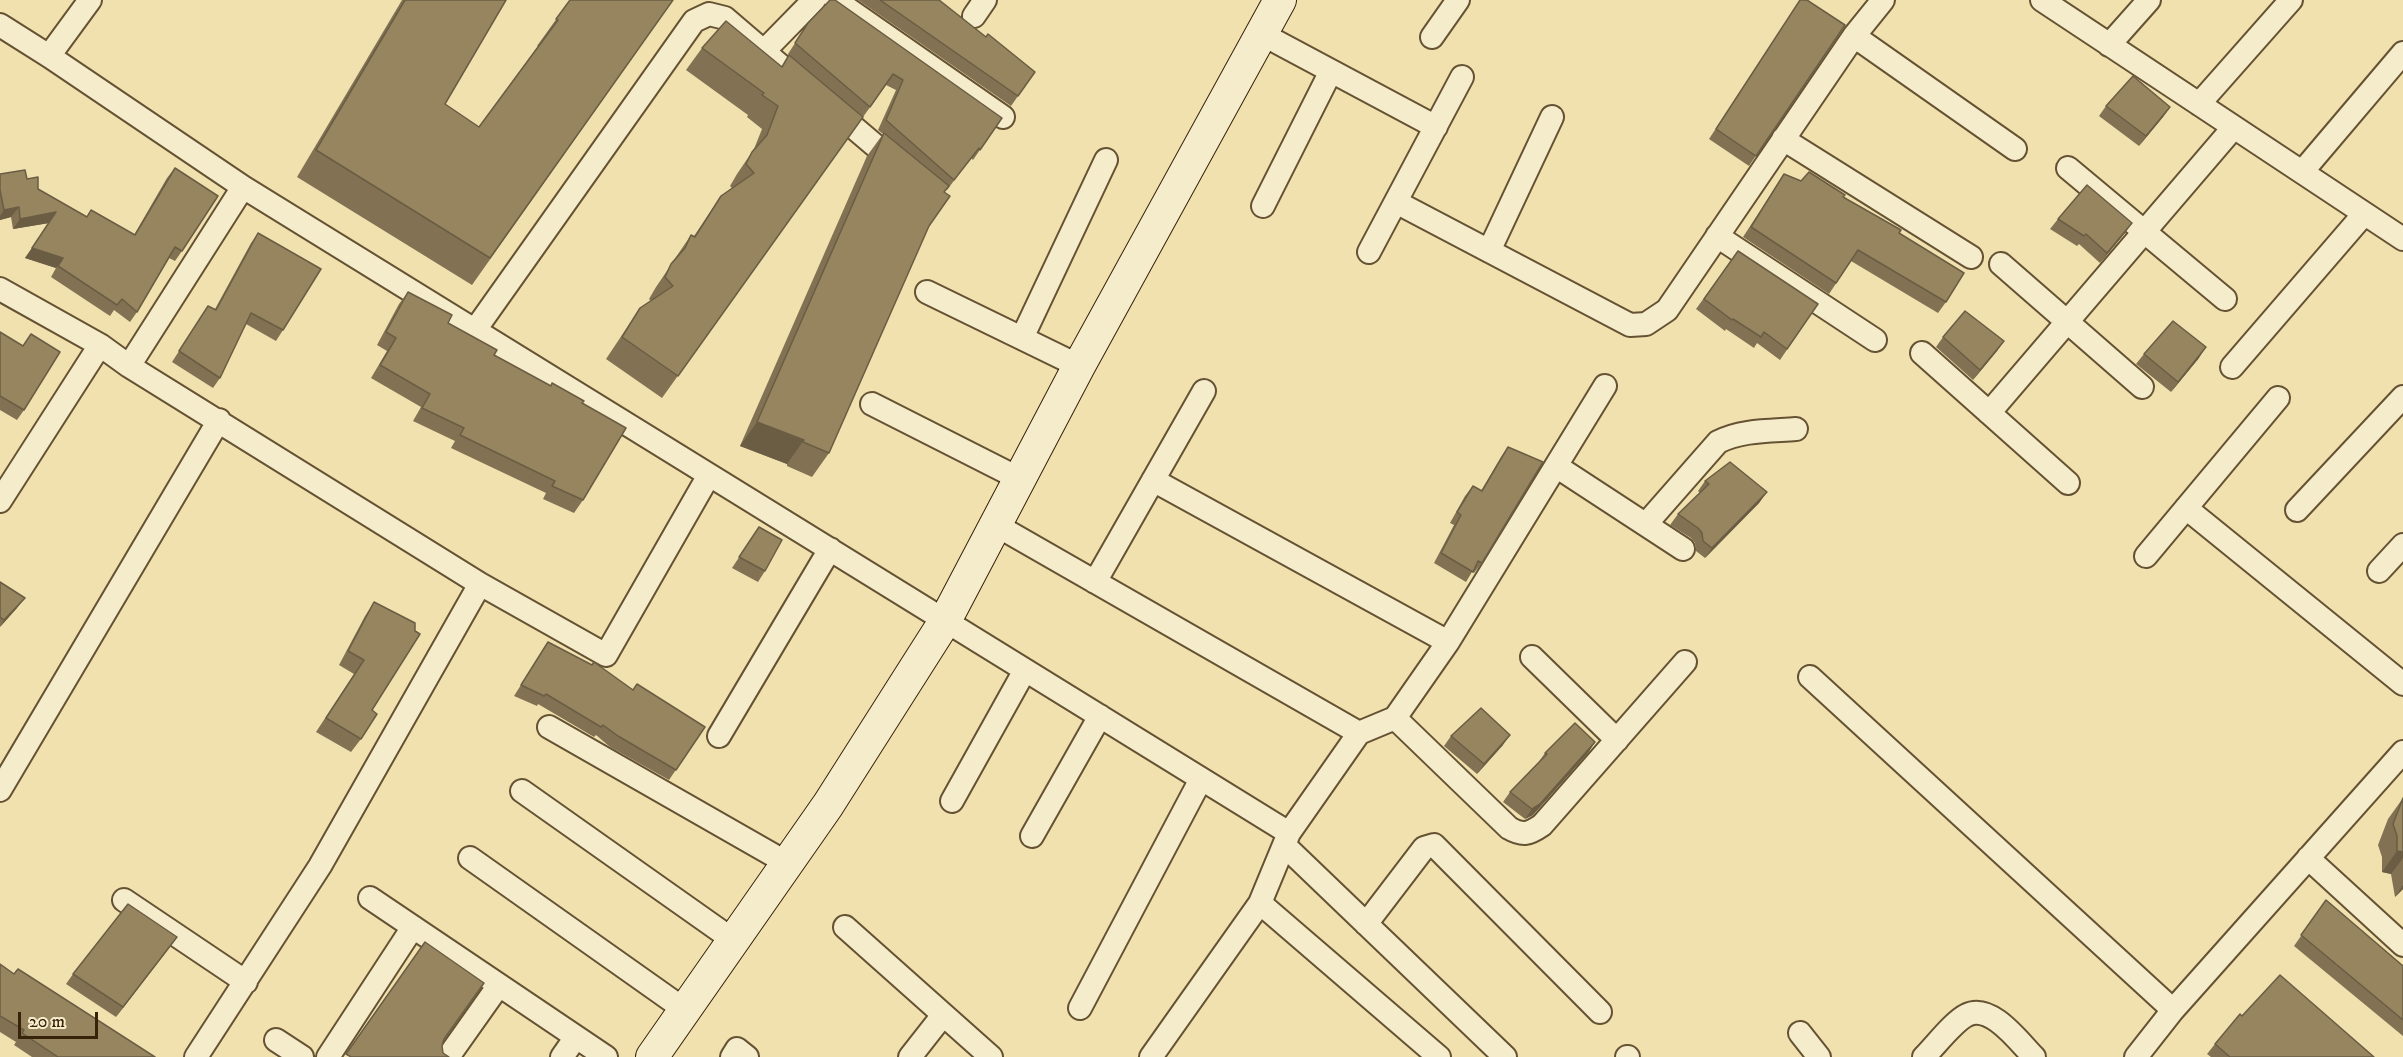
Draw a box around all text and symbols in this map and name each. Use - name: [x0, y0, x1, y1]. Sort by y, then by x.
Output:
- scale bar: [21, 1000, 100, 1038]
- text: 20 m: [29, 1011, 65, 1033]

